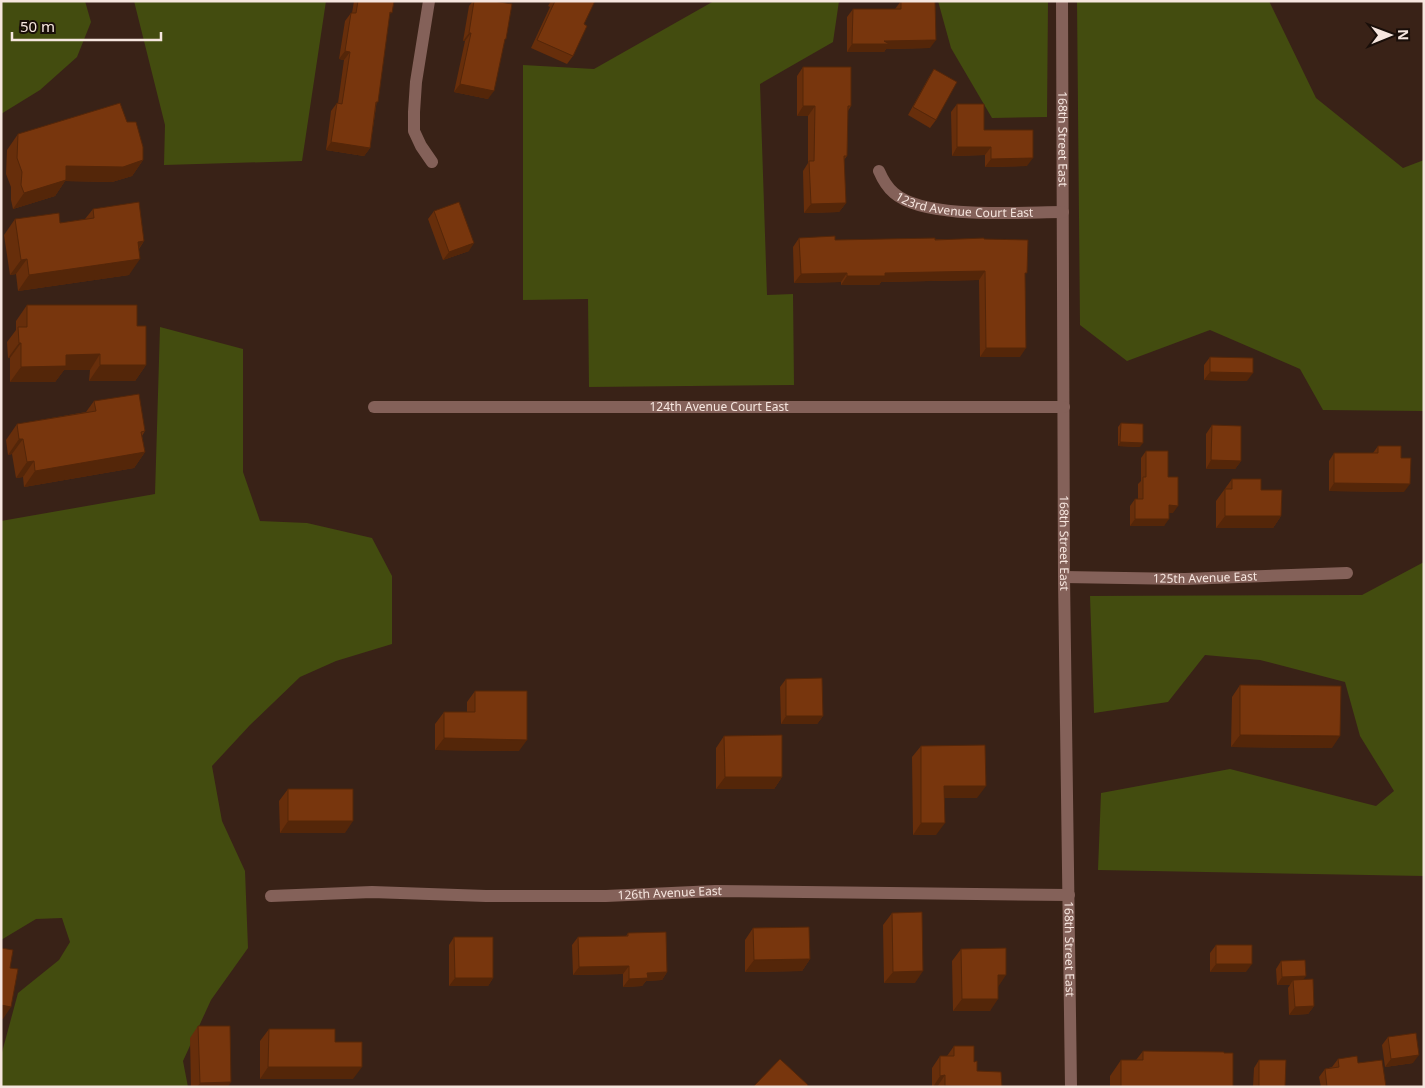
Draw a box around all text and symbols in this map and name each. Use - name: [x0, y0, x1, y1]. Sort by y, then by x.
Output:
- scale bar: [12, 10, 161, 42]
- north arrow: [1365, 10, 1415, 60]
- text: 50 m: [20, 16, 55, 36]
- text: N: [1394, 29, 1413, 41]
- street label: 168th Street East: [1054, 91, 1072, 188]
- street label: 123rd Avenue Court East: [892, 188, 1034, 221]
- street label: 124th Avenue Court East: [649, 398, 789, 415]
- street label: 168th Street East: [1056, 495, 1073, 592]
- street label: 125th Avenue East: [1153, 567, 1258, 587]
- street label: 126th Avenue East: [617, 882, 723, 903]
- street label: 168th Street East: [1060, 901, 1079, 998]

